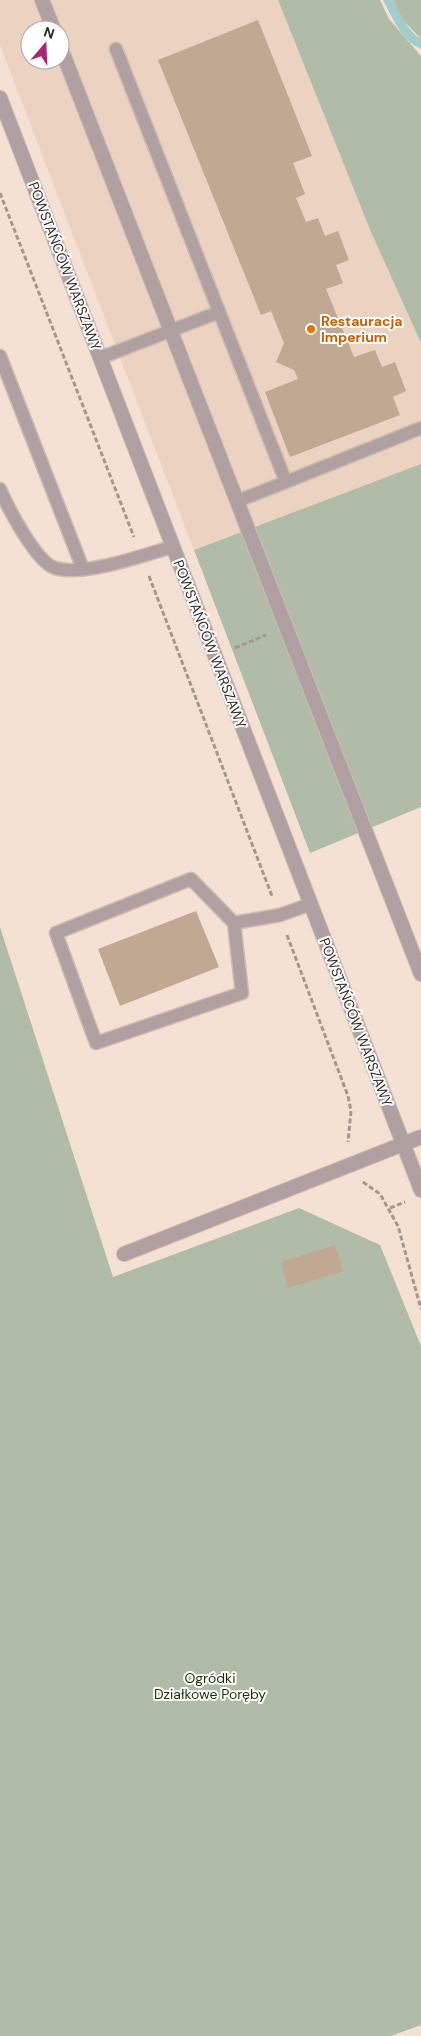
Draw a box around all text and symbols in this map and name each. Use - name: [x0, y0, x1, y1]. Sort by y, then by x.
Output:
- north arrow: [20, 20, 70, 70]
- text: N: [41, 23, 57, 43]
- street label: POWSTAŃCÓW WARSZAWY: [24, 179, 106, 353]
- place label: Restauracja Imperium: [321, 312, 402, 346]
- marker: Restauracja Imperium: [305, 323, 317, 335]
- street label: POWSTAŃCÓW WARSZAWY: [169, 557, 251, 731]
- street label: POWSTAŃCÓW WARSZAWY: [315, 935, 397, 1109]
- park label: Ogródki Działkowe Poręby: [154, 1669, 266, 1703]

